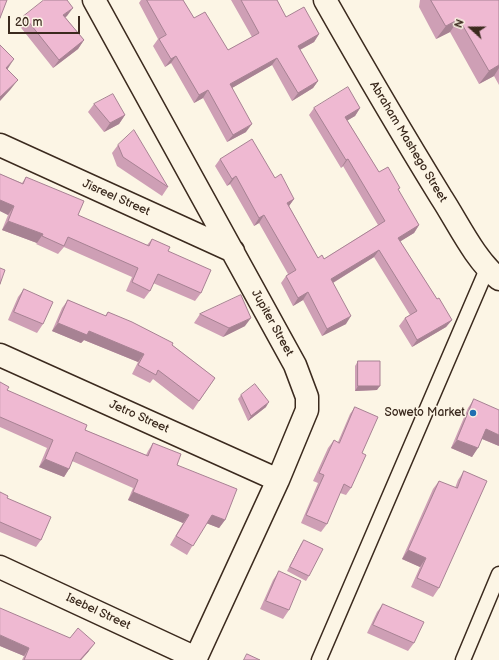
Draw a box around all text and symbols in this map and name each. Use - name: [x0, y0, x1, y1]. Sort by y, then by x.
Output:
- scale bar: [10, 8, 82, 34]
- north arrow: [451, 8, 491, 48]
- text: 20 m: [15, 15, 42, 30]
- text: N: [452, 17, 467, 30]
- street label: Abraham Mashego Street: [366, 79, 450, 205]
- street label: Jisreel Street: [80, 177, 152, 219]
- street label: Jupiter Street: [248, 287, 296, 359]
- street label: Jetro Street: [107, 397, 171, 437]
- place label: Soweto Market: [385, 406, 465, 420]
- marker: Soweto Market: [468, 408, 478, 418]
- street label: Isebel Street: [63, 591, 133, 633]

